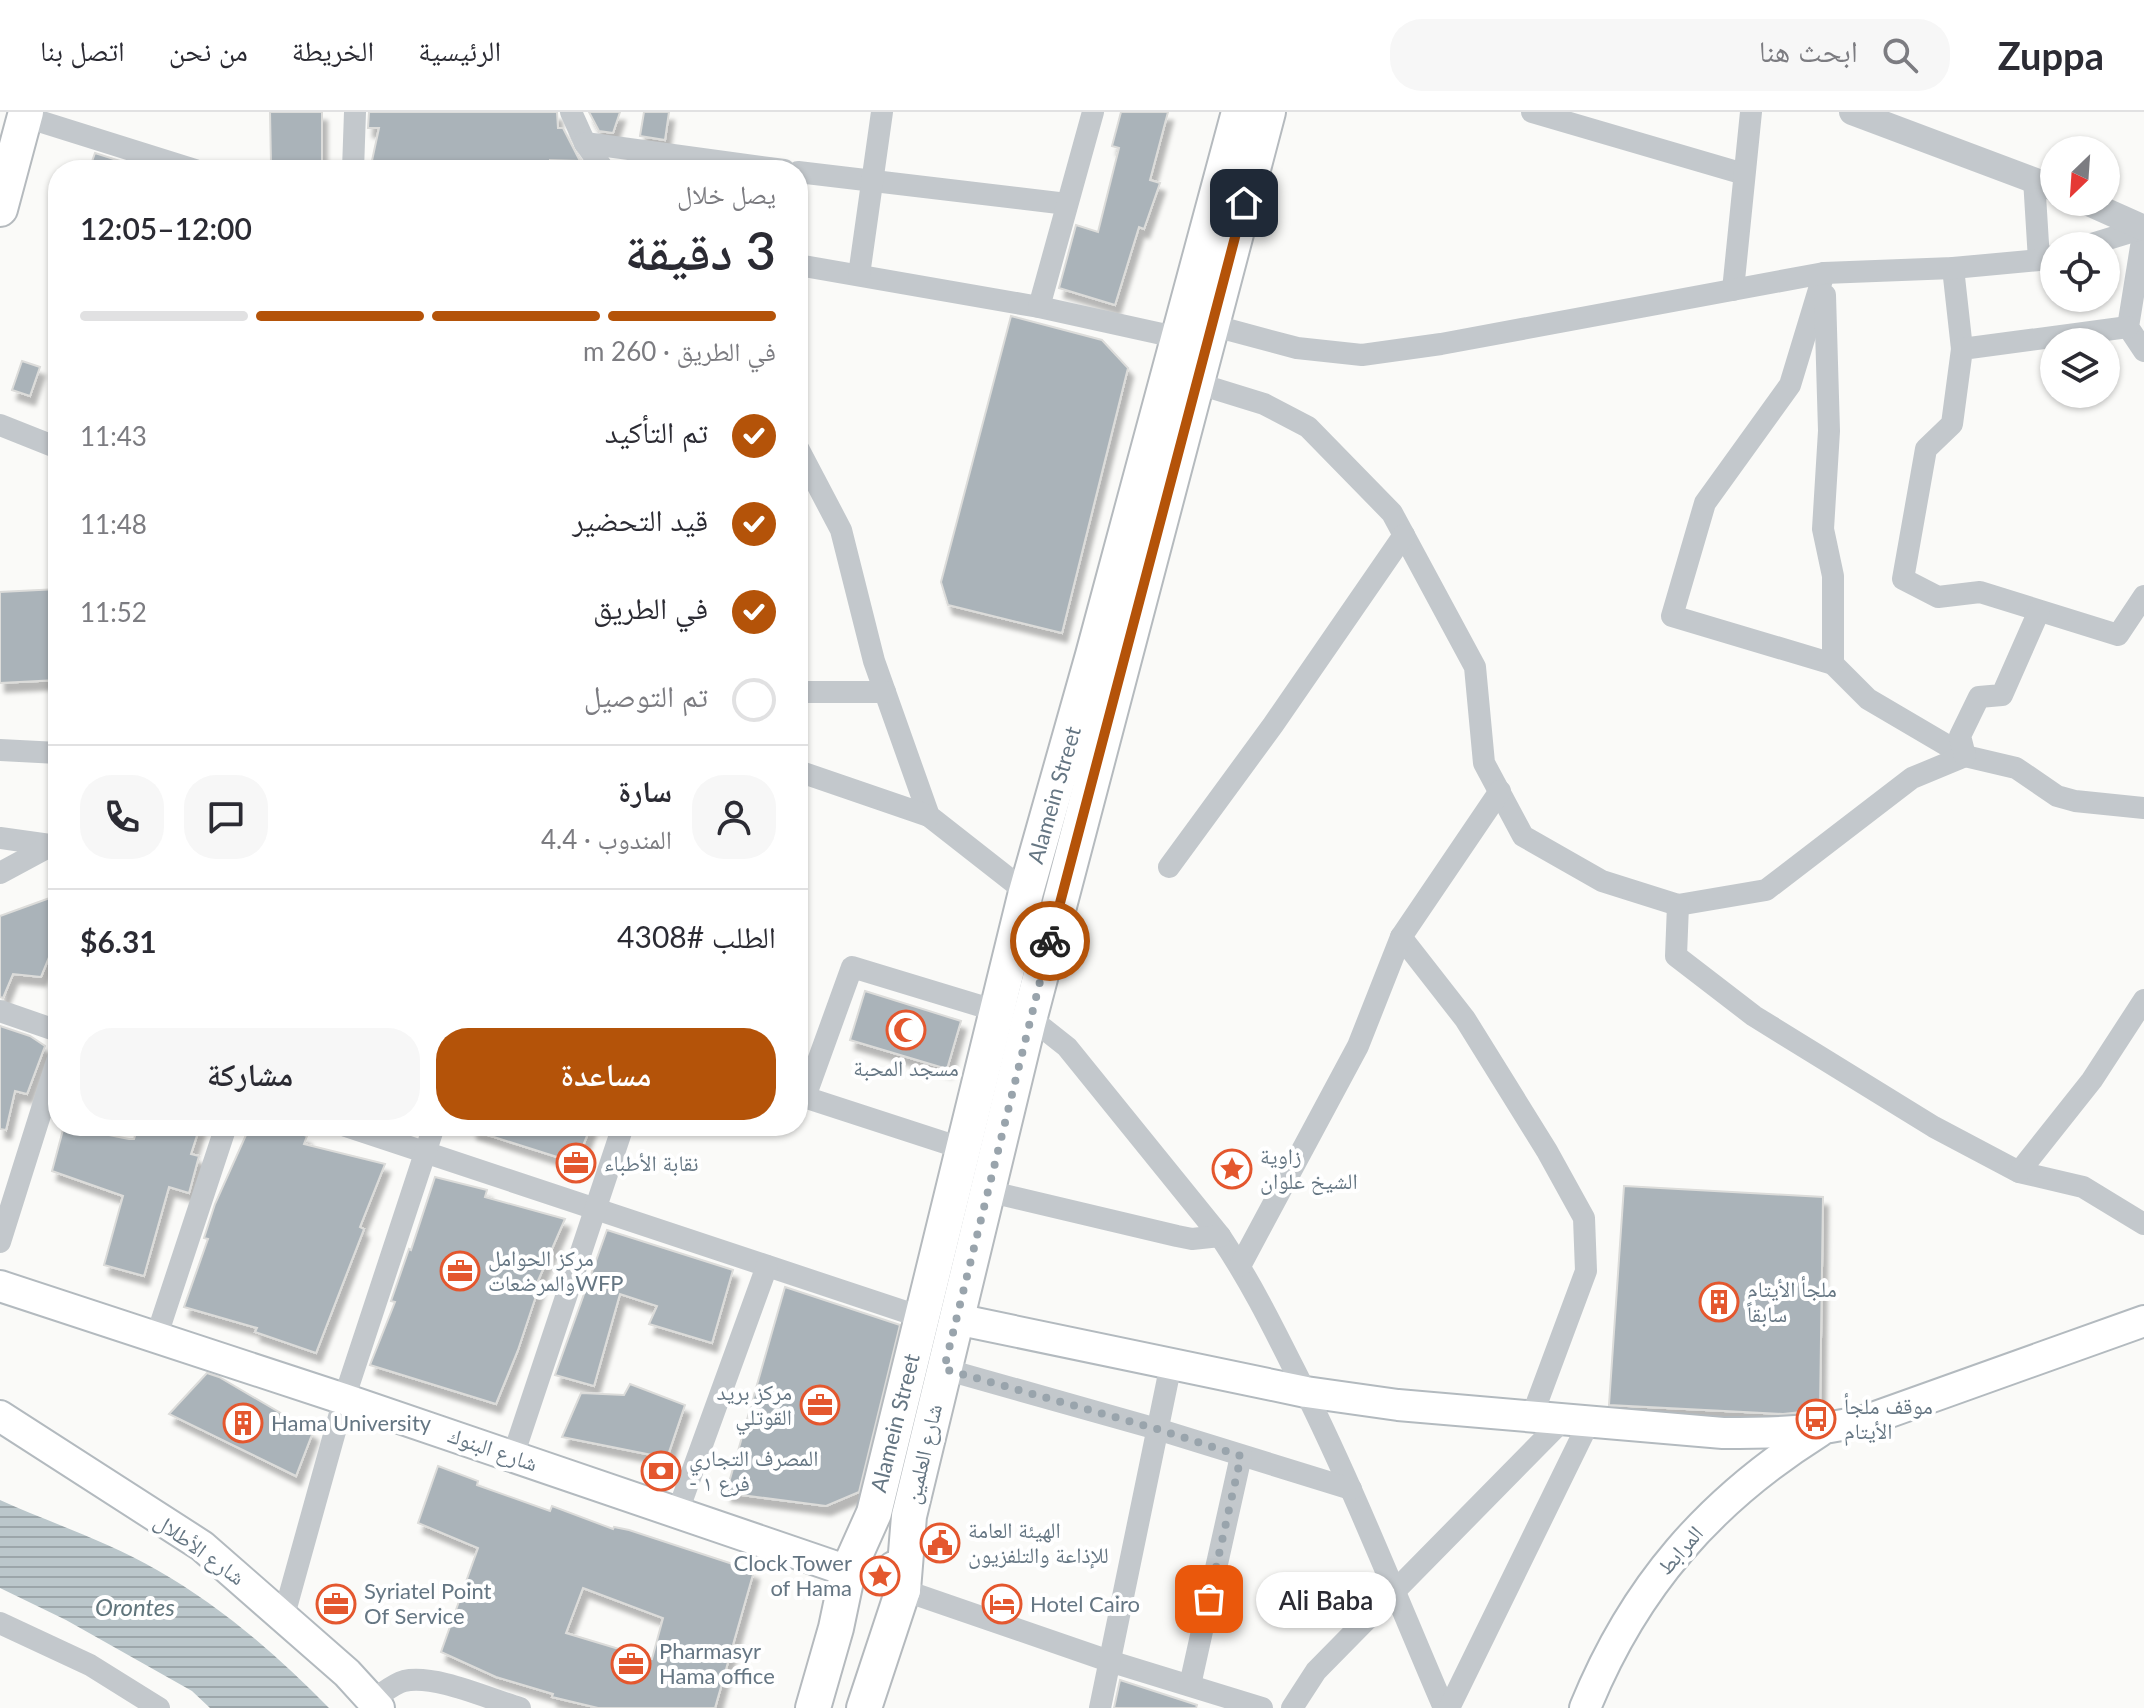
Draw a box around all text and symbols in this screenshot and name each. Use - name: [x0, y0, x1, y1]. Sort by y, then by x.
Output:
- search box: [1390, 19, 1950, 91]
- text: ابحث هنا: [1759, 32, 1858, 68]
- text: Zuppa: [1998, 32, 2104, 78]
- text: اتصل بنا: [40, 33, 125, 67]
- text: من نحن: [169, 33, 248, 67]
- text: الخريطة: [292, 33, 374, 67]
- text: الرئيسية: [418, 33, 501, 67]
- icon: search: [1878, 33, 1922, 77]
- north arrow: [2040, 136, 2120, 216]
- map controls: [2040, 136, 2120, 408]
- pin: [1210, 169, 1278, 237]
- text: يصل خلال: [677, 178, 776, 210]
- icon: home: [1222, 181, 1266, 225]
- text: 12:00–12:05: [80, 210, 252, 246]
- text: 3 دقيقة: [625, 219, 776, 281]
- button: locate: [2040, 232, 2120, 312]
- button: layers: [2040, 328, 2120, 408]
- text: في الطريق · 260 m: [583, 335, 776, 367]
- text: تم التأكيد: [605, 413, 708, 449]
- icon: check: [732, 414, 776, 458]
- text: 11:43: [80, 420, 147, 452]
- text: قيد التحضير: [572, 501, 708, 537]
- icon: check: [732, 502, 776, 546]
- text: 11:48: [80, 508, 147, 540]
- text: في الطريق: [593, 589, 708, 625]
- icon: check: [732, 590, 776, 634]
- text: 11:52: [80, 596, 147, 628]
- text: تم التوصيل: [584, 677, 708, 713]
- street label: Alamein Street: [1021, 723, 1086, 867]
- text: سارة: [618, 772, 672, 808]
- button: phone: [80, 775, 164, 859]
- button: chat: [184, 775, 268, 859]
- button: person: [692, 775, 776, 859]
- text: المندوب · 4.4: [541, 823, 672, 855]
- courier: [1010, 901, 1090, 981]
- text: الطلب #4308: [617, 918, 776, 954]
- icon: bike: [1028, 919, 1072, 963]
- text: $6.31: [80, 923, 157, 959]
- mosque icon: مسجد المحبة: [885, 1009, 927, 1051]
- button: مشاركة: [80, 1028, 420, 1120]
- button: مساعدة: [436, 1028, 776, 1120]
- place label: مسجد المحبة: [853, 1054, 959, 1081]
- office icon: نقابة الأطباء: [555, 1142, 597, 1184]
- place label: زاوية الشيخ علوان: [1260, 1142, 1358, 1195]
- place icon: زاوية الشيخ علوان: [1211, 1148, 1253, 1190]
- place label: نقابة الأطباء: [604, 1149, 699, 1176]
- place label: مركز الحوامل والمرضعاتWFP: [488, 1244, 624, 1296]
- office icon: مركز الحوامل والمرضعاتWFP: [439, 1250, 481, 1292]
- place label: ملجأ الأيتام سابقاً: [1747, 1275, 1837, 1327]
- building icon: ملجأ الأيتام سابقاً: [1698, 1281, 1740, 1323]
- street label: Alamein Street: [864, 1351, 925, 1495]
- place label: مركز بريد القوتلي: [717, 1378, 792, 1435]
- office icon: مركز بريد القوتلي: [799, 1384, 841, 1426]
- place label: موقف ملجأ الأيتام: [1844, 1392, 1933, 1446]
- bus stop icon: موقف ملجأ الأيتام: [1795, 1398, 1837, 1440]
- street label: شارع العلمين: [898, 1401, 948, 1507]
- building icon: Hama University: [222, 1402, 264, 1444]
- place label: Hama University: [271, 1409, 432, 1436]
- street label: شارع البنوك: [445, 1421, 541, 1477]
- place label: المصرف التجاري - فرع ١: [689, 1444, 818, 1497]
- bank icon: المصرف التجاري - فرع ١: [640, 1450, 682, 1492]
- street label: شارع الأطلال: [149, 1507, 251, 1591]
- place label: الهيئة العامة للإذاعة والتلفزيون: [968, 1516, 1109, 1569]
- street label: المرابط: [1651, 1520, 1708, 1580]
- public building icon: الهيئة العامة للإذاعة والتلفزيون: [919, 1522, 961, 1564]
- place label: Clock Tower of Hama: [734, 1549, 852, 1601]
- place icon: Clock Tower of Hama: [859, 1555, 901, 1597]
- pin: [1175, 1565, 1243, 1633]
- callout: Ali Baba: [1257, 1571, 1397, 1627]
- place label: Syriatel Point Of Service: [364, 1577, 492, 1629]
- icon: bag: [1187, 1577, 1231, 1621]
- office icon: Syriatel Point Of Service: [315, 1583, 357, 1625]
- hotel icon: Hotel Cairo: [981, 1583, 1023, 1625]
- text: Ali Baba: [1279, 1584, 1373, 1616]
- place label: Hotel Cairo: [1030, 1590, 1140, 1617]
- water label: Orontes: [95, 1592, 175, 1621]
- place label: Pharmasyr Hama office: [659, 1637, 775, 1689]
- office icon: Pharmasyr Hama office: [610, 1643, 652, 1685]

